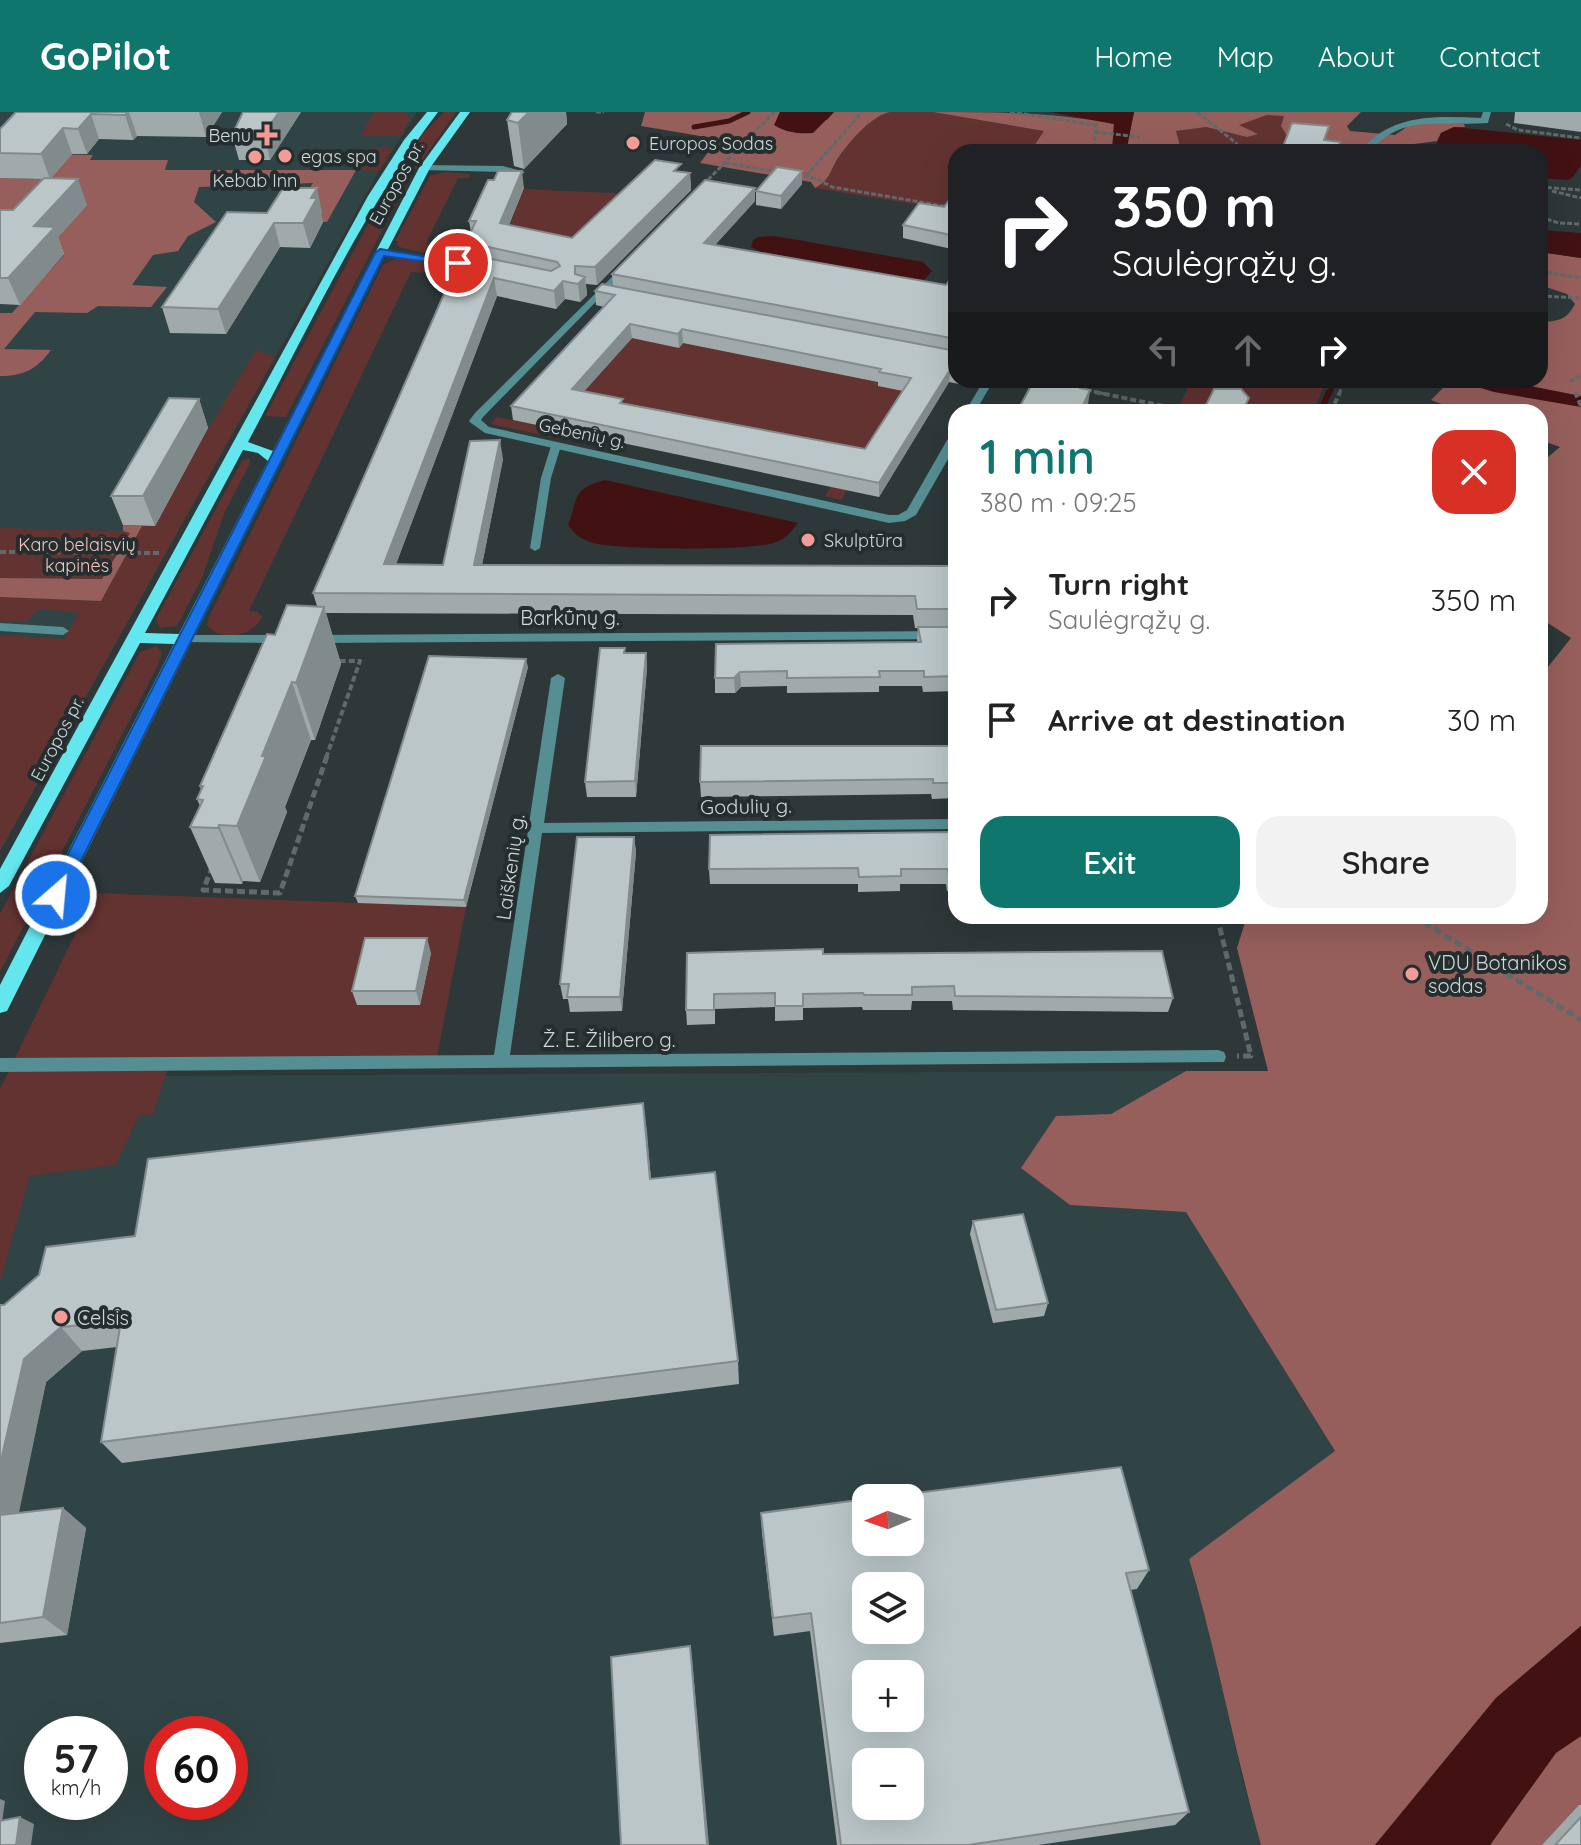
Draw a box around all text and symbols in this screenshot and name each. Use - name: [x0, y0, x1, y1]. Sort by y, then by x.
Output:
- text: GoPilot: [40, 32, 171, 80]
- text: Home: [1094, 39, 1173, 74]
- text: Map: [1217, 39, 1274, 74]
- text: About: [1318, 39, 1395, 74]
- text: Contact: [1439, 39, 1541, 74]
- place label: Benu: [208, 124, 251, 147]
- marker: Benu: [258, 126, 276, 144]
- place label: Europos Sodas: [649, 132, 773, 155]
- marker: Europos Sodas: [624, 134, 642, 152]
- street label: Europos pr.: [364, 137, 428, 229]
- place label: egas spa: [301, 145, 377, 168]
- marker: egas spa: [276, 147, 294, 165]
- marker: Kebab Inn: [246, 148, 264, 166]
- place label: Kebab Inn: [213, 169, 297, 192]
- text: 350 m: [1112, 171, 1276, 241]
- icon: right: [980, 176, 1084, 280]
- pin: [424, 229, 492, 297]
- text: Saulėgrąžų g.: [1112, 240, 1336, 285]
- icon: arrive: [436, 241, 480, 285]
- icon: left: [1142, 328, 1186, 372]
- icon: ahead: [1226, 328, 1270, 372]
- icon: right: [1310, 328, 1354, 372]
- street label: Gebenių g.: [537, 413, 627, 453]
- text: 1 min: [980, 426, 1095, 486]
- button: close: [1432, 430, 1516, 514]
- text: 380 m · 09:25: [980, 486, 1137, 519]
- place label: Skulptūra: [824, 529, 903, 552]
- marker: Skulptūra: [799, 531, 817, 549]
- park label: Karo belaisvių kapinės: [18, 533, 136, 577]
- text: Turn right: [1048, 565, 1189, 603]
- icon: right: [980, 578, 1024, 622]
- text: 350 m: [1431, 581, 1516, 619]
- text: Saulėgrąžų g.: [1048, 603, 1210, 636]
- street label: Barkūnų g.: [520, 605, 620, 630]
- street label: Europos pr.: [25, 693, 89, 785]
- icon: arrive: [980, 698, 1024, 742]
- text: Arrive at destination: [1048, 701, 1346, 739]
- text: 30 m: [1447, 701, 1516, 739]
- street label: Godulių g.: [700, 793, 792, 819]
- street label: Laiškenių g.: [490, 812, 530, 922]
- button: Exit: [980, 816, 1240, 908]
- button: Share: [1256, 816, 1516, 908]
- position arrow: [14, 853, 98, 937]
- place label: VDU Botanikos sodas: [1428, 950, 1567, 998]
- marker: VDU Botanikos sodas: [1403, 965, 1421, 983]
- street label: Ž. E. Žilibero g.: [543, 1027, 675, 1052]
- place label: Celsis: [77, 1305, 129, 1330]
- marker: Celsis: [52, 1308, 70, 1326]
- north arrow: [852, 1484, 924, 1556]
- map controls: [852, 1484, 924, 1820]
- button: layers: [852, 1572, 924, 1644]
- button: +: [852, 1660, 924, 1732]
- speed limit sign: 60: [144, 1716, 248, 1820]
- text: 57: [54, 1733, 99, 1783]
- button: −: [852, 1748, 924, 1820]
- text: km/h: [51, 1775, 101, 1800]

